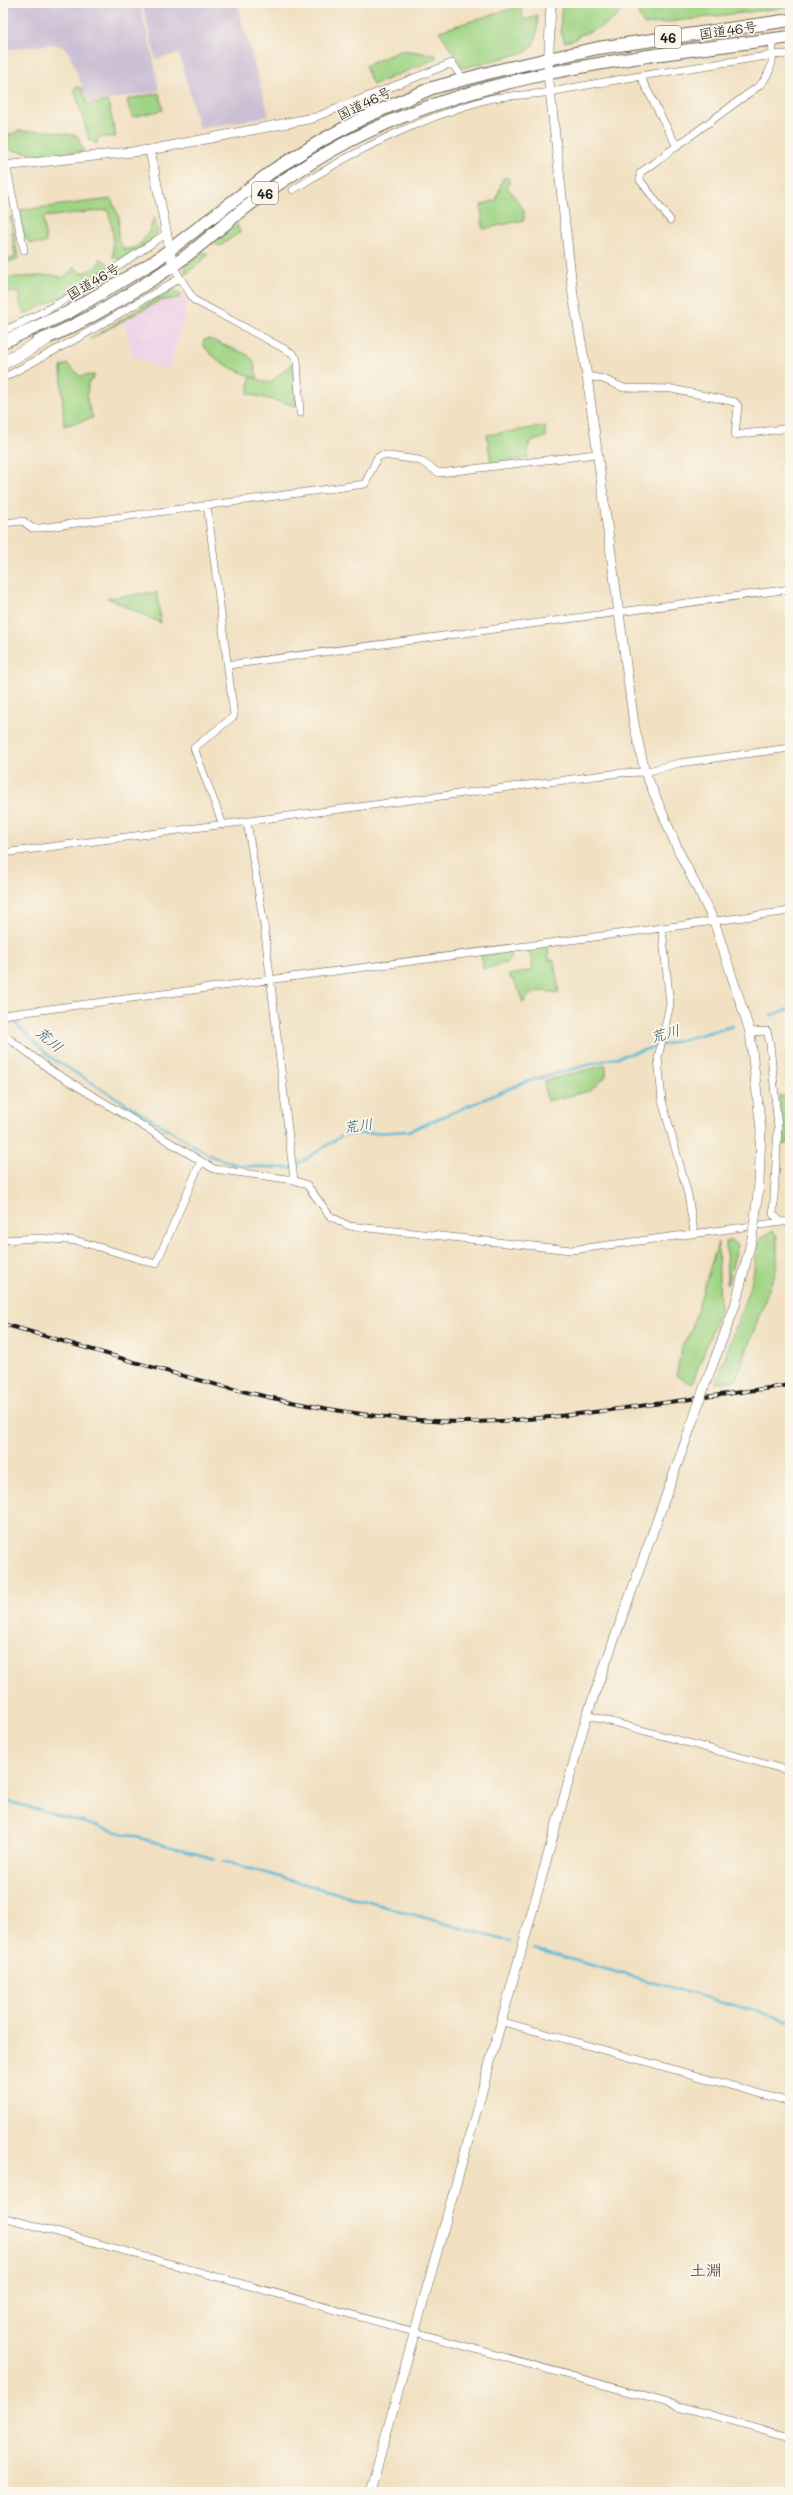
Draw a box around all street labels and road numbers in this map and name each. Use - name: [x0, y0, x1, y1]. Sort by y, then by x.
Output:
- street label: 国道46号: [698, 17, 758, 43]
- road number: 46: [655, 26, 681, 48]
- street label: 国道46号: [333, 82, 395, 124]
- road number: 46: [252, 182, 278, 204]
- street label: 国道46号: [63, 258, 123, 304]

